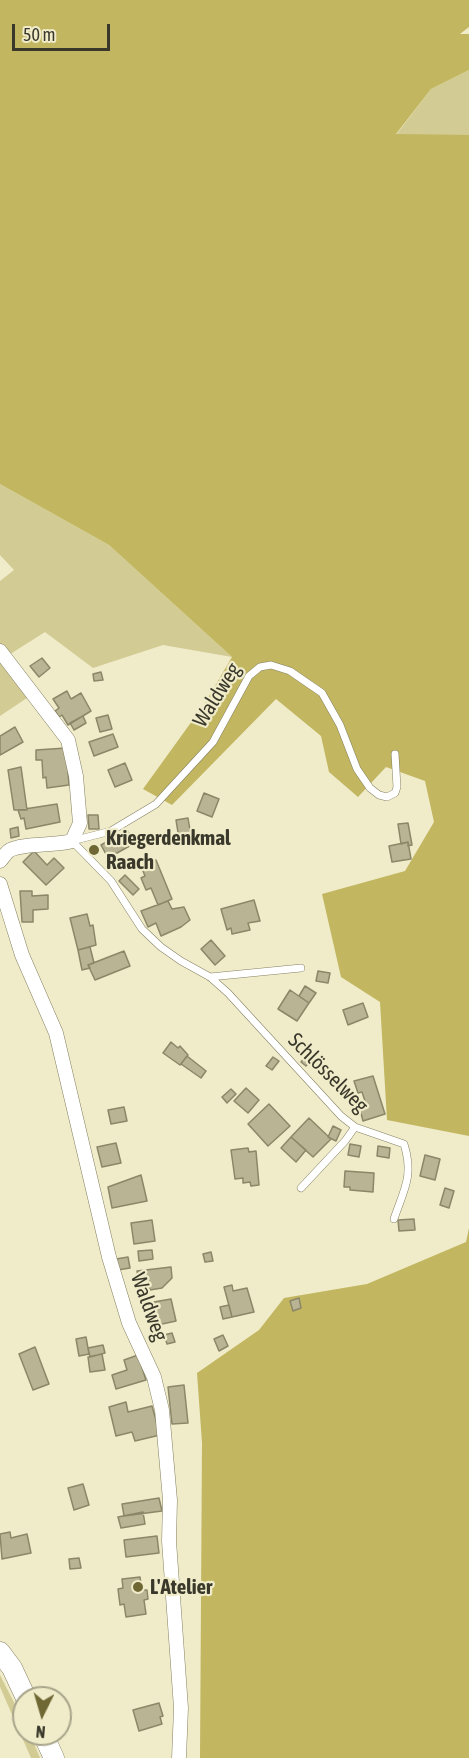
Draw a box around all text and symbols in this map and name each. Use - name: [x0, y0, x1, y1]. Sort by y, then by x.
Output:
- scale bar: [15, 12, 112, 50]
- text: 50 m: [23, 24, 55, 45]
- street label: Waldweg: [188, 658, 246, 732]
- place label: Kriegerdenkmal Raach: [106, 825, 231, 875]
- marker: Kriegerdenkmal Raach: [87, 843, 101, 857]
- street label: Schlösselweg: [283, 1028, 373, 1118]
- street label: Waldweg: [125, 1270, 173, 1344]
- place label: L'Atelier: [150, 1574, 212, 1600]
- marker: L'Atelier: [131, 1580, 145, 1594]
- north arrow: [12, 1686, 72, 1746]
- text: N: [35, 1723, 46, 1741]

